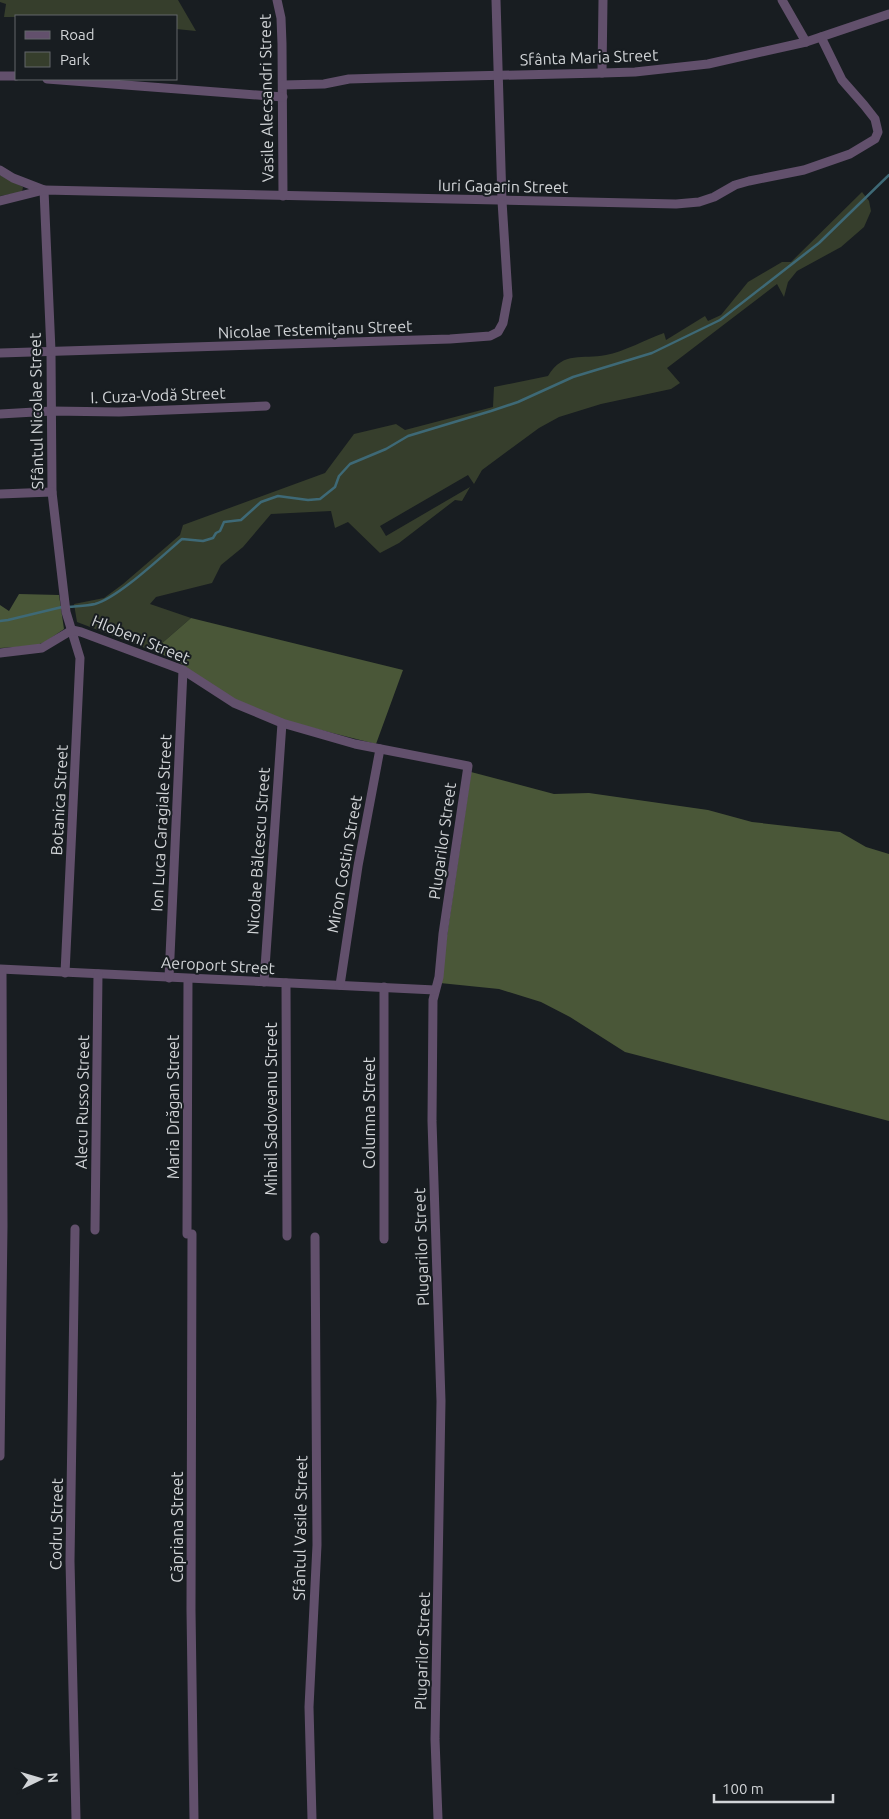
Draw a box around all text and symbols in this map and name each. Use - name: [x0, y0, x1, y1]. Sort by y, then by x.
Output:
- street label: Vasile Alecsandri Street: [256, 13, 276, 182]
- legend: [15, 15, 178, 80]
- text: Road: [60, 26, 95, 43]
- street label: Sfânta Maria Street: [519, 46, 659, 68]
- text: Park: [60, 51, 90, 68]
- street label: Iuri Gagarin Street: [438, 176, 569, 196]
- street label: Nicolae Testemițanu Street: [217, 317, 413, 341]
- street label: Sfântul Nicolae Street: [26, 332, 46, 490]
- street label: I. Cuza-Vodă Street: [90, 384, 227, 406]
- street label: Hlobeni Street: [89, 611, 193, 667]
- street label: Ion Luca Caragiale Street: [147, 733, 175, 912]
- street label: Botanica Street: [47, 743, 71, 856]
- street label: Nicolae Bălcescu Street: [243, 766, 273, 935]
- street label: Plugarilor Street: [425, 781, 459, 901]
- street label: Miron Costin Street: [323, 793, 365, 934]
- street label: Aeroport Street: [161, 953, 276, 977]
- street label: Mihail Sadoveanu Street: [262, 1021, 280, 1196]
- street label: Alecu Russo Street: [72, 1034, 92, 1169]
- street label: Maria Drăgan Street: [164, 1034, 182, 1179]
- street label: Columna Street: [360, 1056, 378, 1169]
- street label: Plugarilor Street: [410, 1187, 432, 1306]
- street label: Sfântul Vasile Street: [290, 1454, 310, 1601]
- street label: Căpriana Street: [168, 1471, 186, 1583]
- street label: Codru Street: [46, 1477, 66, 1570]
- street label: Plugarilor Street: [411, 1591, 433, 1710]
- north arrow: [15, 1754, 65, 1804]
- text: N: [45, 1772, 61, 1784]
- scale bar: [714, 1772, 833, 1804]
- text: 100 m: [722, 1780, 764, 1797]

